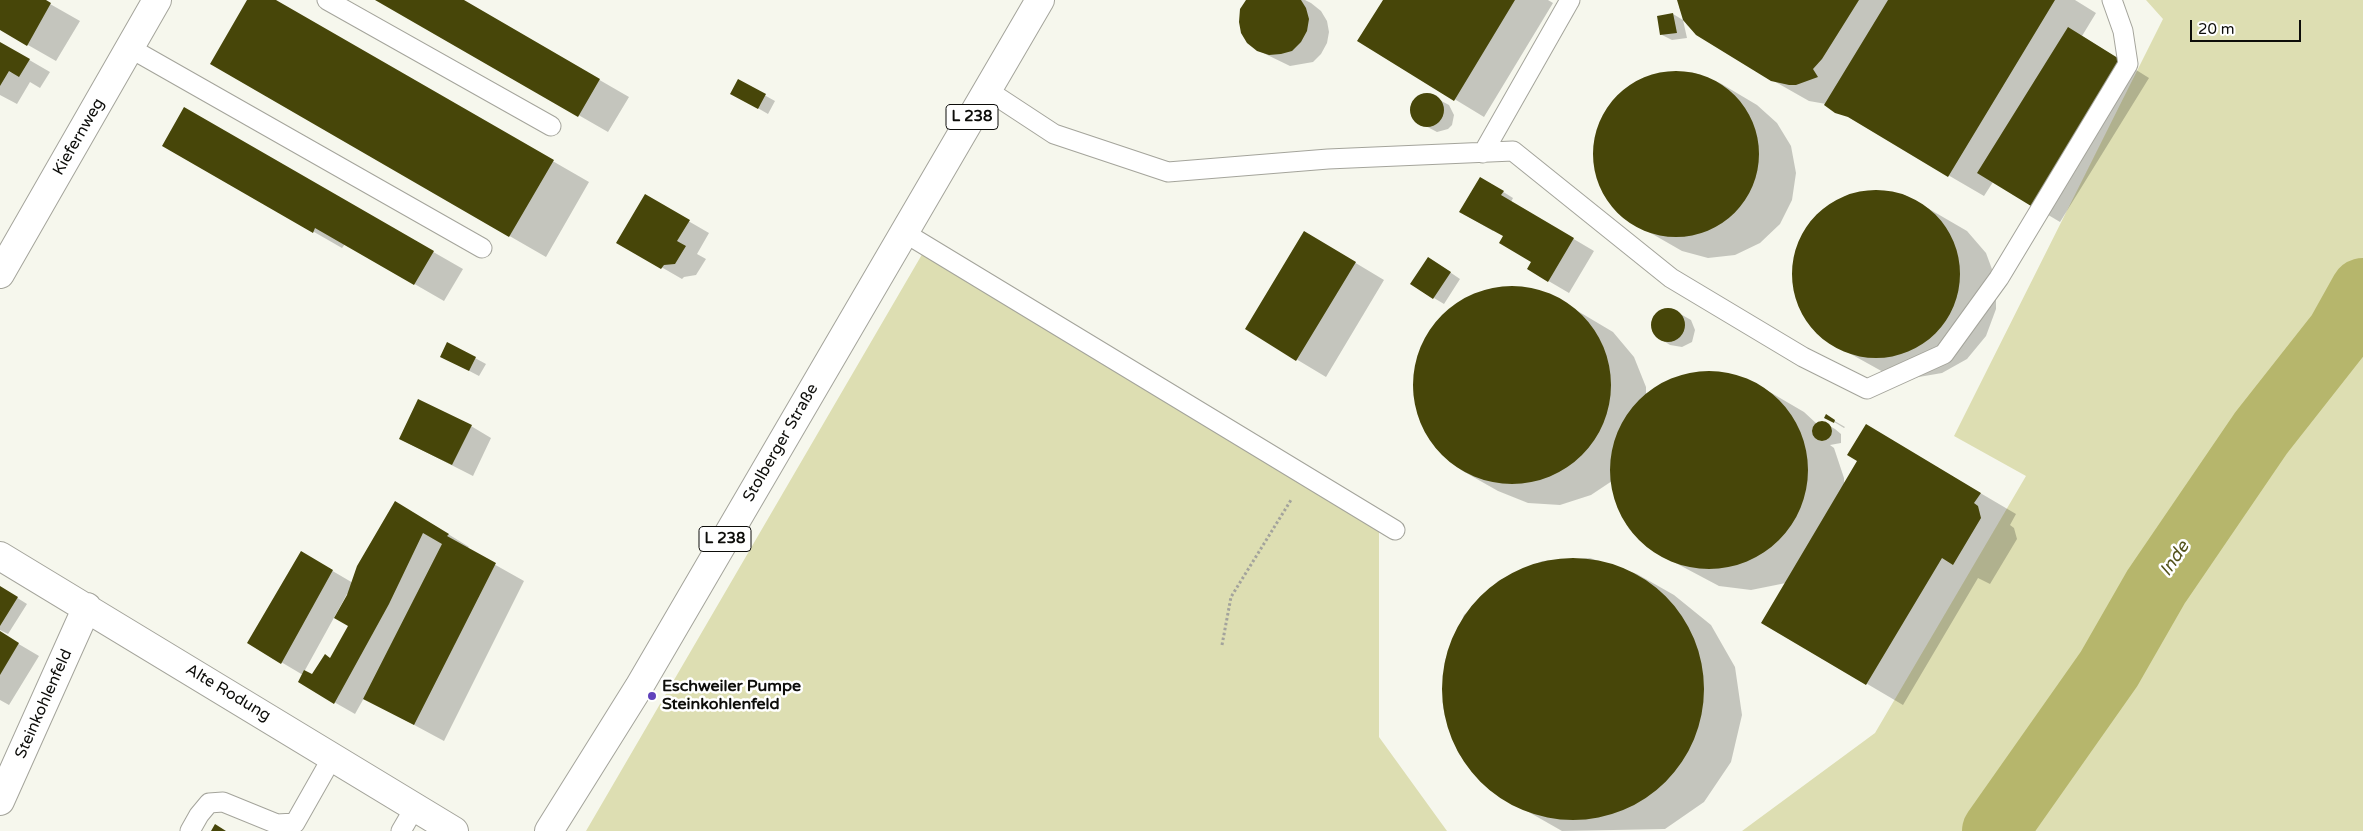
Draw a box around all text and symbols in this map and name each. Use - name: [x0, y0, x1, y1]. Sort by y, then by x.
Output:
- scale bar: [2193, 10, 2304, 42]
- text: 20 m: [2198, 20, 2235, 38]
- street label: Kiefernweg: [49, 95, 109, 179]
- road number: L 238: [946, 104, 998, 130]
- street label: Stolberger Straße: [739, 381, 823, 505]
- road number: L 238: [699, 526, 751, 552]
- water label: Inde: [2156, 537, 2194, 581]
- street label: Steinkohlenfeld: [11, 646, 77, 762]
- street label: Alte Rodung: [182, 660, 274, 726]
- place label: Eschweiler Pumpe Steinkohlenfeld: [662, 677, 801, 715]
- marker: Eschweiler Pumpe Steinkohlenfeld: [646, 690, 658, 702]

